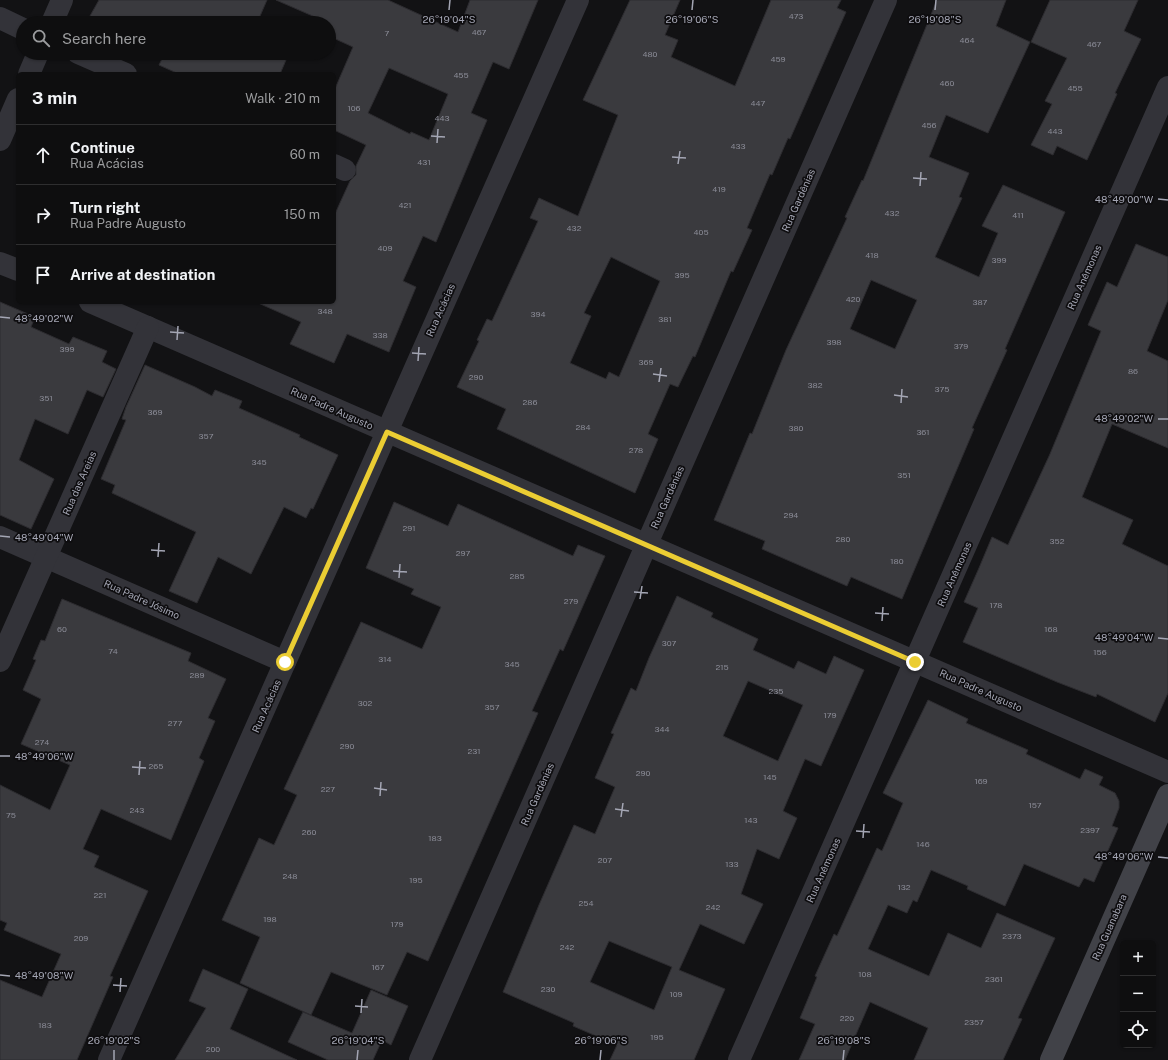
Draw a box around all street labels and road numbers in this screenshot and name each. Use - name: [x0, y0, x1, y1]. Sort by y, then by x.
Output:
- street label: Rua Gardênias: [779, 167, 817, 233]
- street label: Rua Anêmonas: [1064, 243, 1104, 311]
- street label: Rua Acácias: [423, 282, 457, 338]
- street label: Rua Padre Augusto: [289, 384, 375, 432]
- street label: Rua das Areias: [60, 449, 98, 517]
- street label: Rua Gardênias: [648, 464, 686, 530]
- street label: Rua Anêmonas: [934, 540, 974, 608]
- street label: Rua Padre Jósimo: [102, 577, 182, 621]
- street label: Rua Padre Augusto: [938, 666, 1024, 714]
- street label: Rua Acácias: [249, 678, 283, 734]
- street label: Rua Gardênias: [518, 761, 556, 827]
- street label: Rua Anêmonas: [803, 836, 843, 904]
- street label: Rua Guanabara: [1089, 892, 1129, 962]

